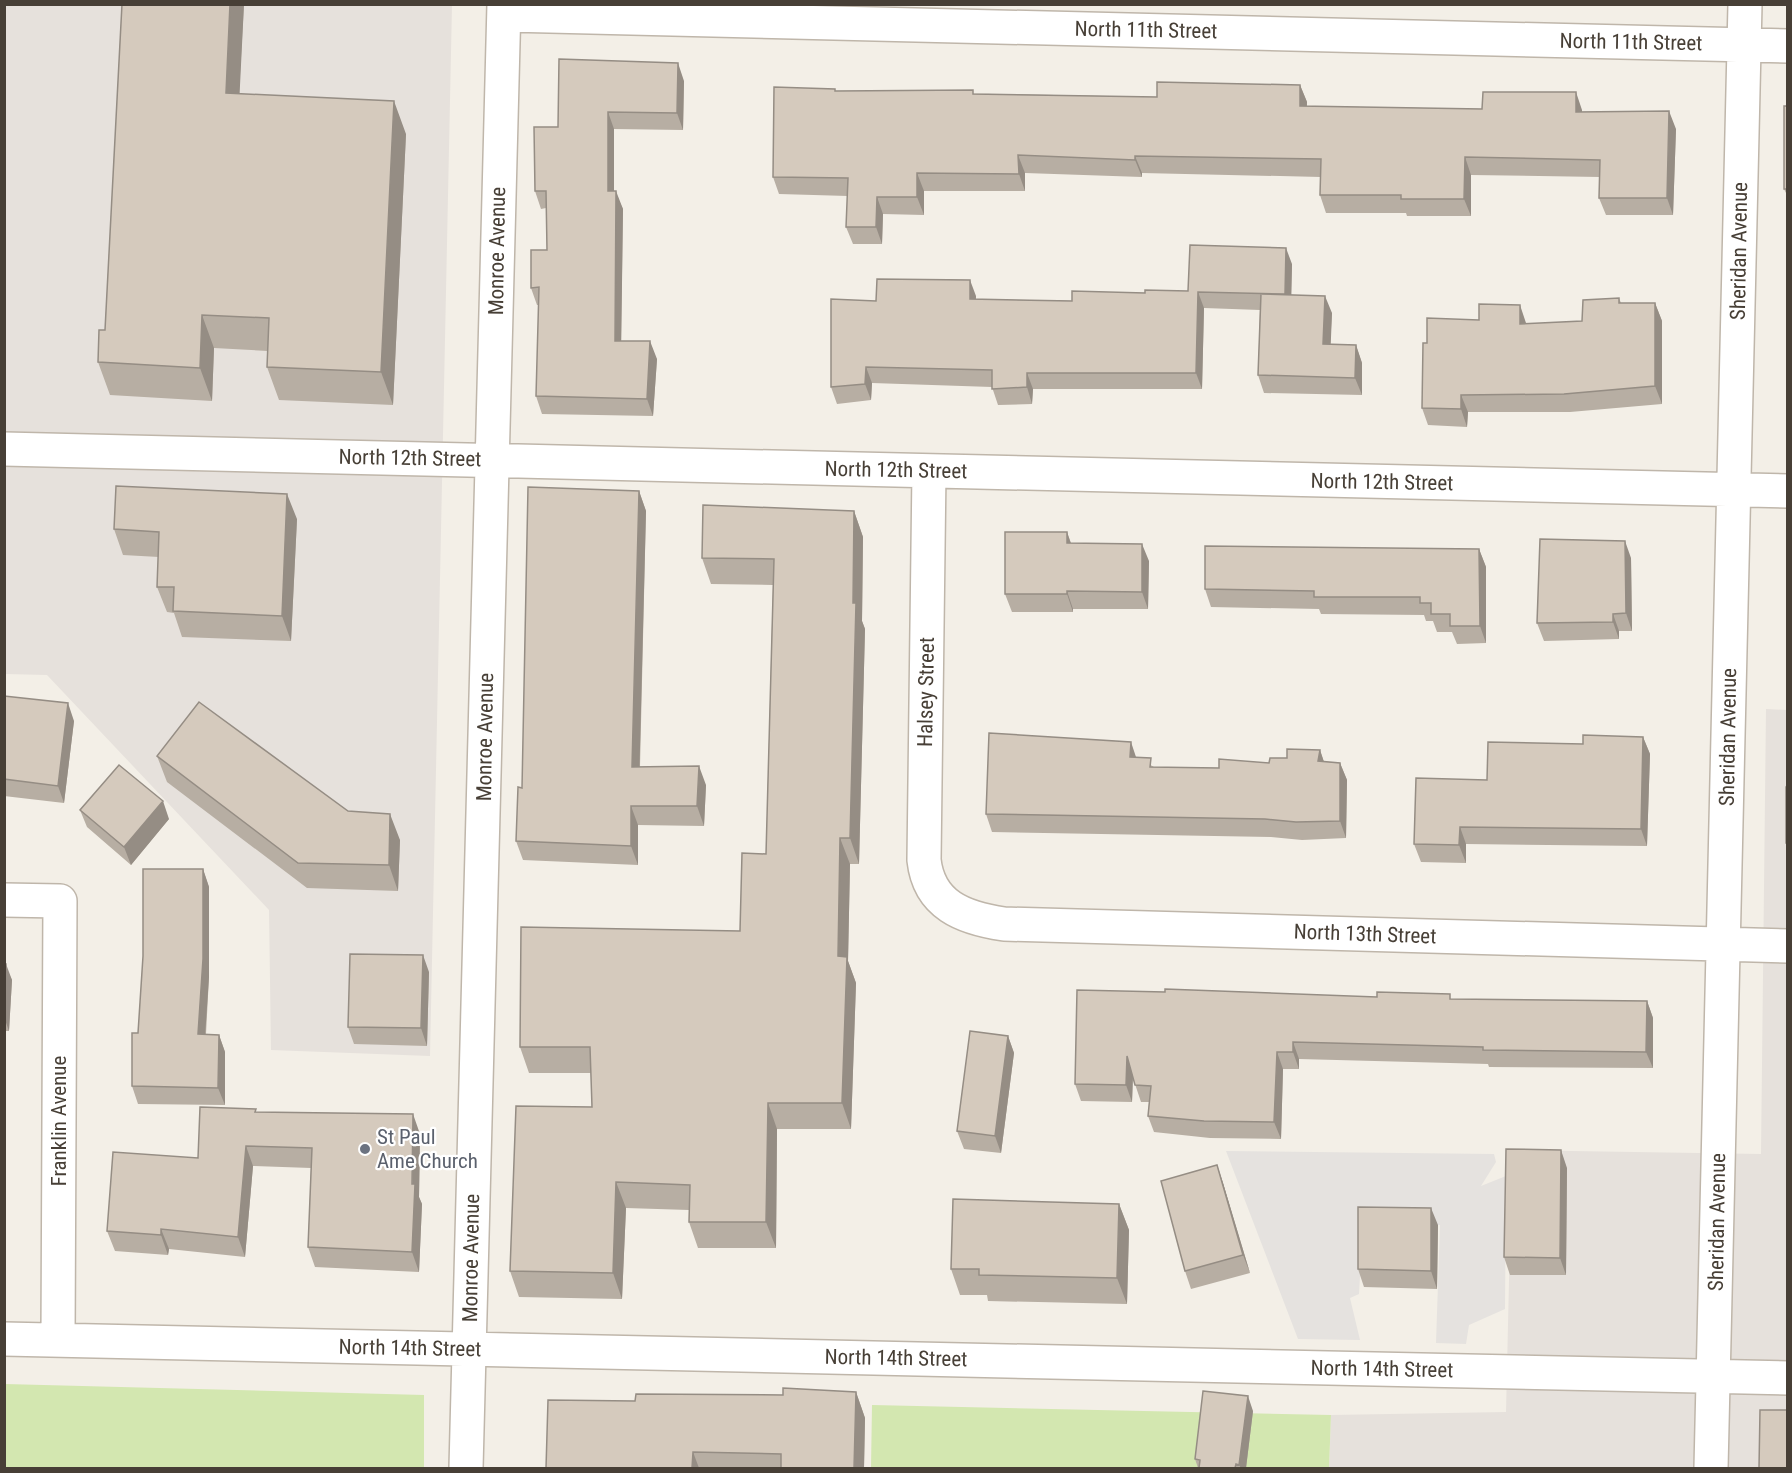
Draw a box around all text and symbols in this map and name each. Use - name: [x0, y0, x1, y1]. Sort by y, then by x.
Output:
- street label: North 11th Street: [1074, 17, 1218, 43]
- street label: North 11th Street: [1559, 29, 1703, 55]
- street label: Sheridan Avenue: [1726, 182, 1752, 320]
- street label: Monroe Avenue: [484, 186, 510, 315]
- street label: North 12th Street: [338, 445, 482, 471]
- street label: North 12th Street: [824, 457, 968, 483]
- street label: North 12th Street: [1310, 469, 1454, 495]
- street label: Halsey Street: [913, 637, 939, 747]
- street label: Sheridan Avenue: [1715, 668, 1741, 806]
- street label: Monroe Avenue: [472, 672, 498, 801]
- street label: North 13th Street: [1293, 920, 1437, 948]
- street label: Franklin Avenue: [47, 1056, 71, 1186]
- place label: St Paul Ame Church: [377, 1125, 478, 1173]
- marker: St Paul Ame Church: [358, 1142, 372, 1156]
- street label: Sheridan Avenue: [1704, 1153, 1730, 1291]
- street label: Monroe Avenue: [458, 1193, 484, 1322]
- street label: North 14th Street: [338, 1335, 482, 1361]
- street label: North 14th Street: [824, 1345, 968, 1371]
- street label: North 14th Street: [1310, 1356, 1454, 1382]

